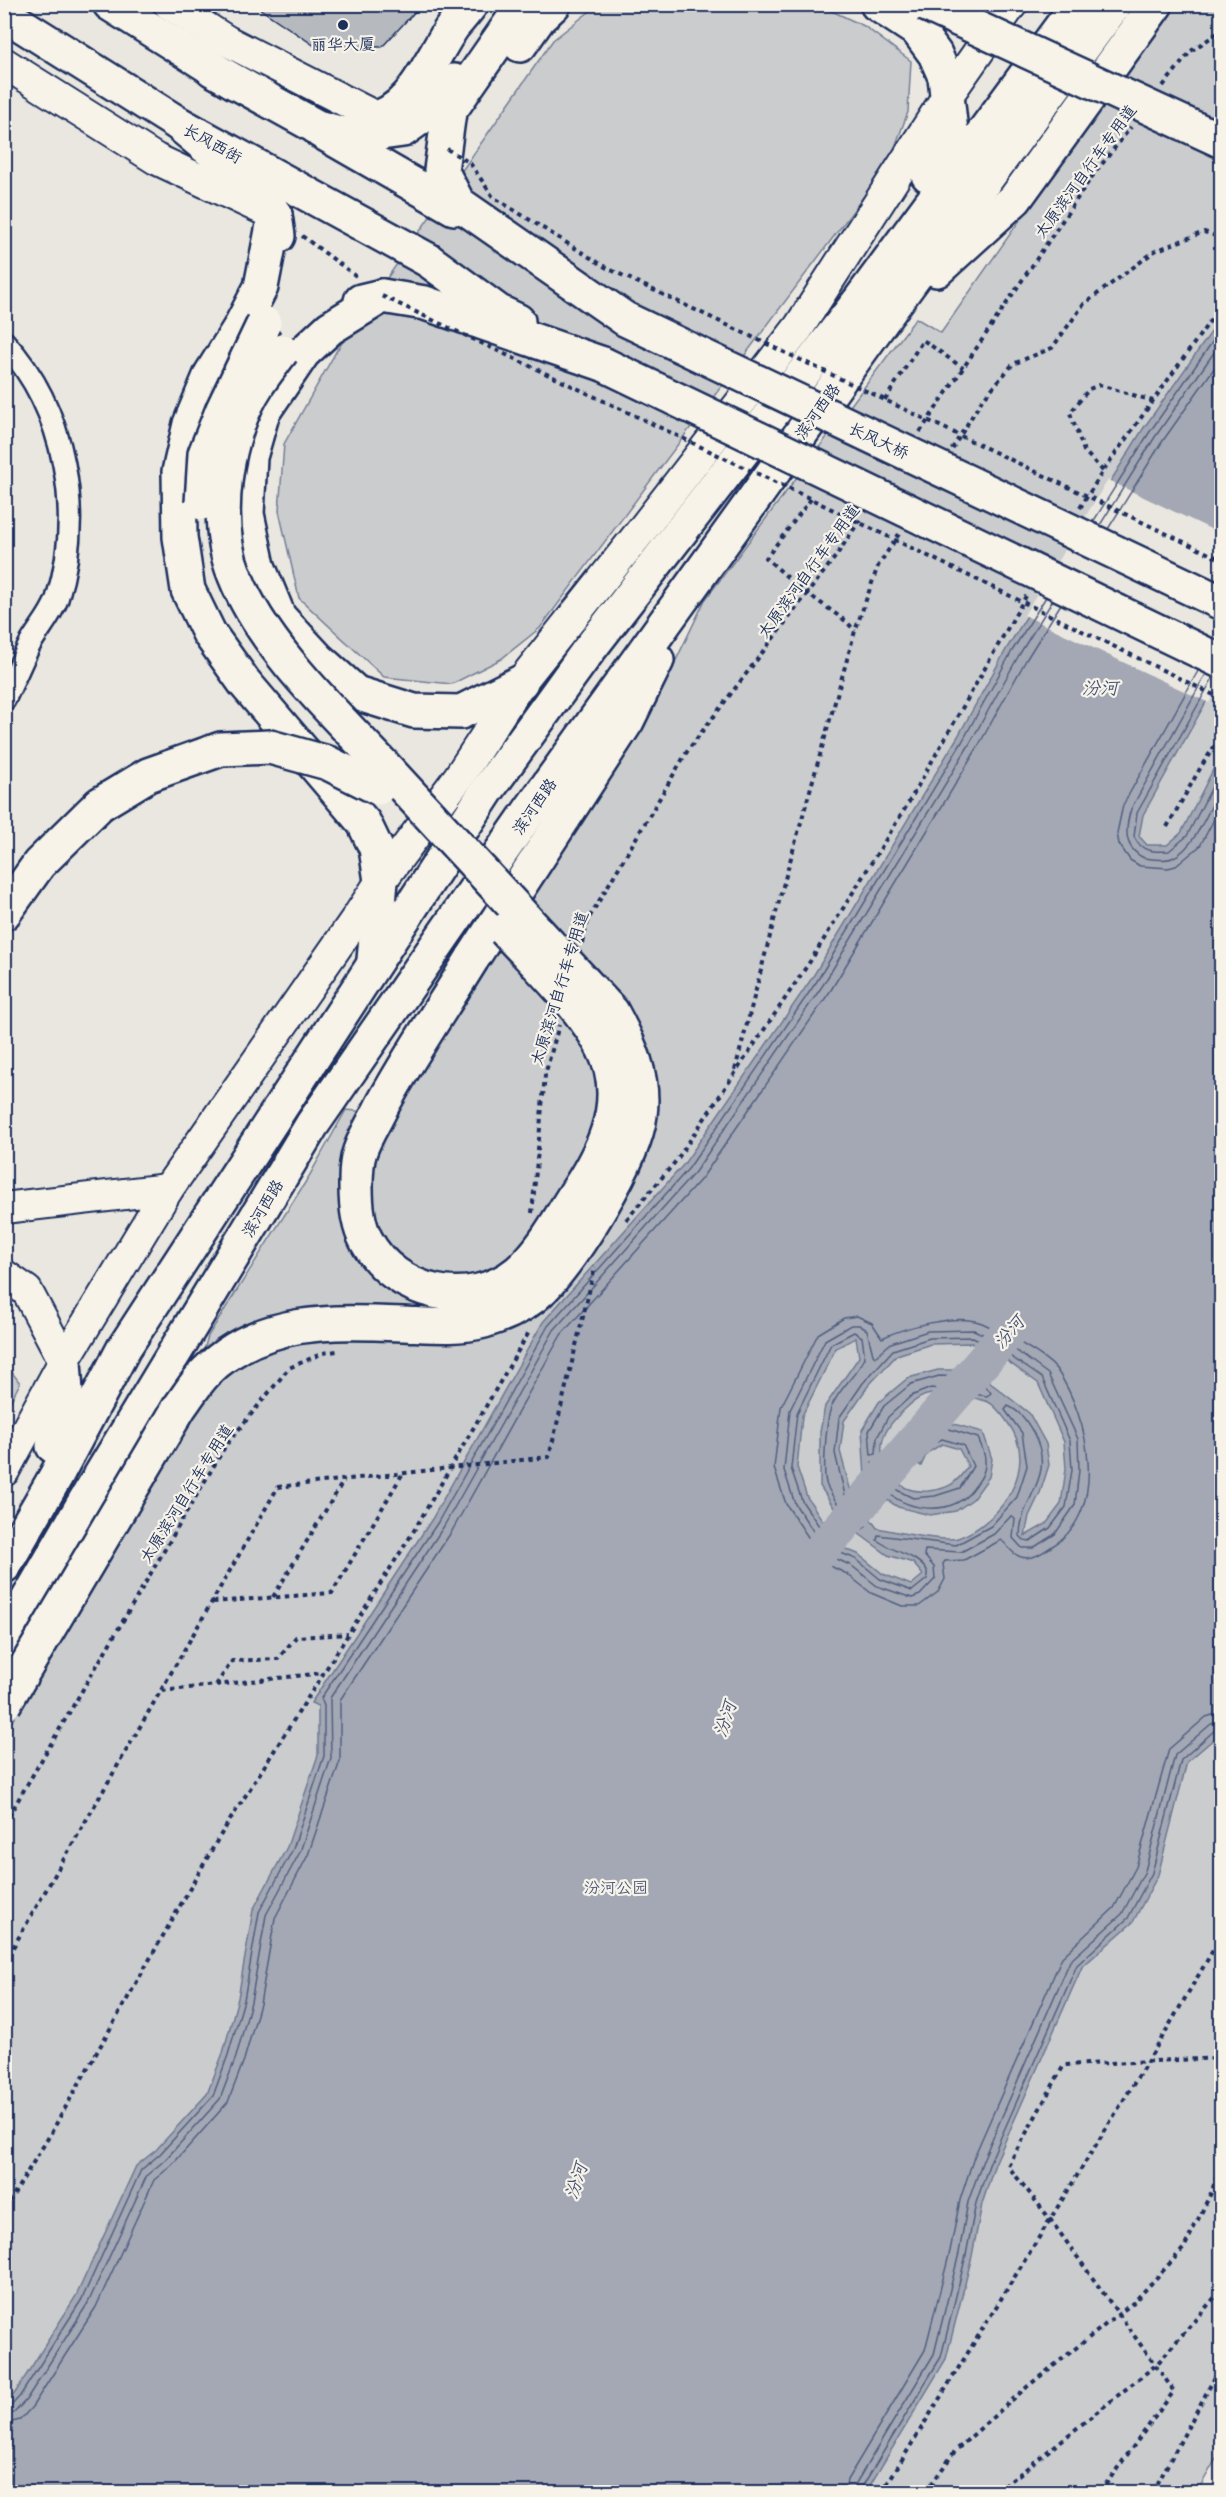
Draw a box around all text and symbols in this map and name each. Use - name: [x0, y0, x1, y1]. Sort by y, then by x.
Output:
- marker: 丽华大厦: [336, 18, 350, 32]
- place label: 丽华大厦: [311, 30, 375, 59]
- street label: 太原滨河自行车专用道: [1027, 98, 1144, 245]
- street label: 长风西街: [178, 115, 248, 172]
- street label: 滨河西路: [787, 377, 848, 446]
- street label: 长风大桥: [844, 414, 914, 467]
- street label: 太原滨河自行车专用道: [750, 498, 867, 645]
- water label: 汾河: [1082, 672, 1121, 704]
- street label: 滨河西路: [504, 772, 565, 841]
- street label: 太原滨河自行车专用道: [522, 907, 597, 1069]
- street label: 滨河西路: [234, 1173, 291, 1243]
- water label: 汾河: [985, 1306, 1035, 1356]
- street label: 太原滨河自行车专用道: [132, 1418, 241, 1569]
- water label: 汾河: [704, 1694, 747, 1741]
- park label: 汾河公园: [584, 1873, 648, 1902]
- water label: 汾河: [555, 2156, 598, 2203]

